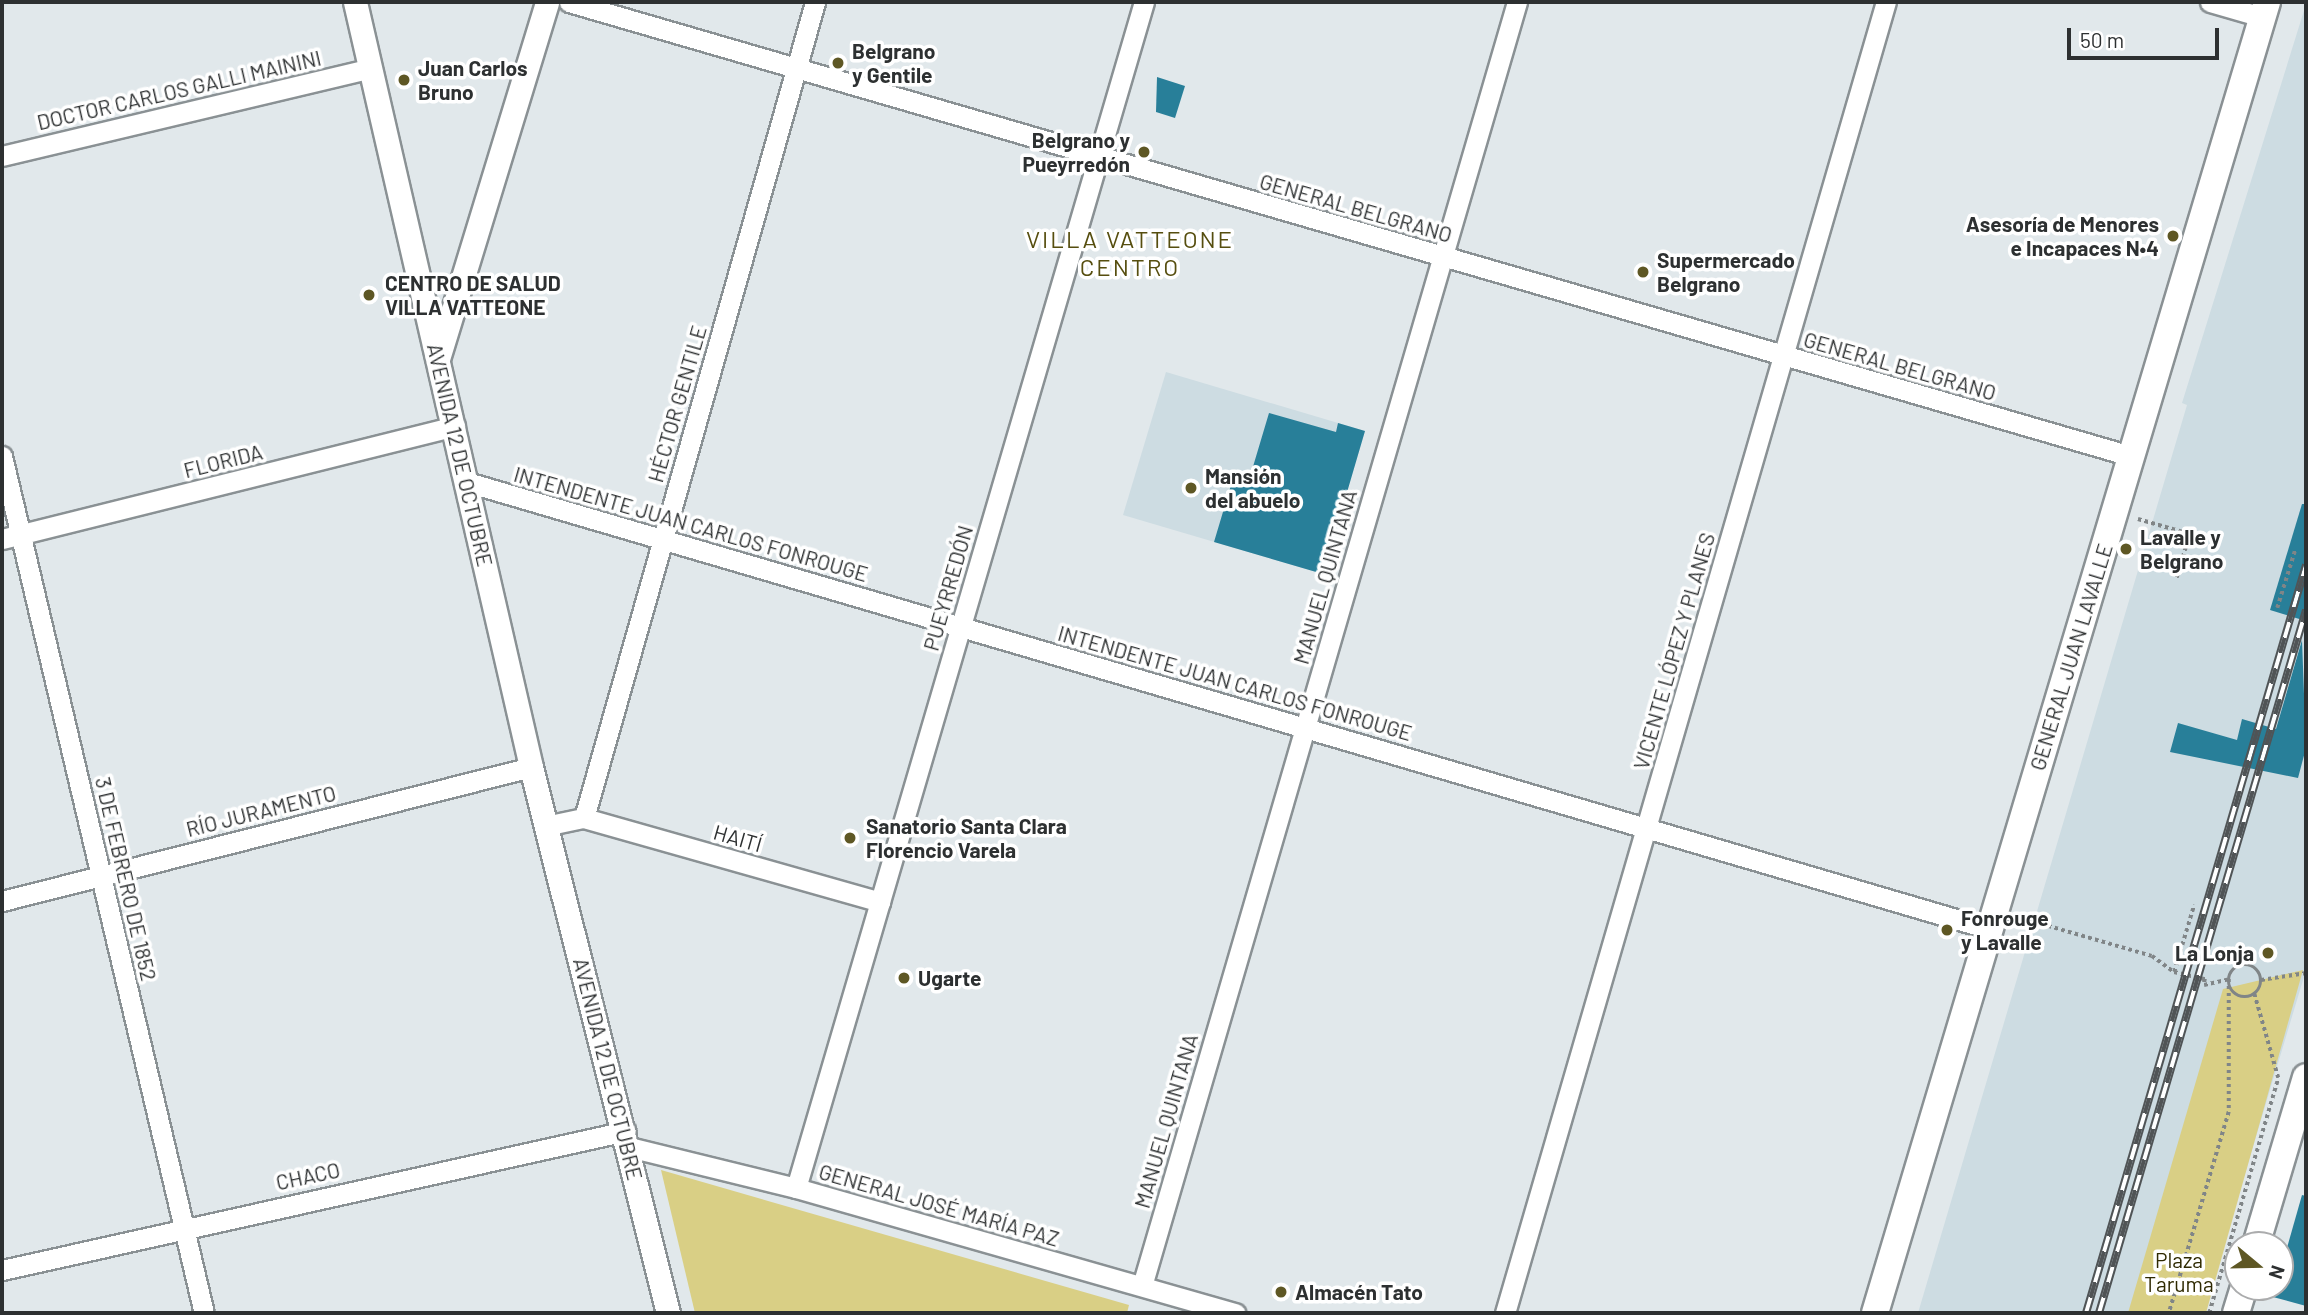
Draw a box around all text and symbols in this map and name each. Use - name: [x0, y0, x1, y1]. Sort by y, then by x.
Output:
- scale bar: [2070, 14, 2222, 58]
- text: 50 m: [2080, 27, 2124, 52]
- place label: Belgrano y Gentile: [852, 38, 935, 88]
- street label: DOCTOR CARLOS GALLI MAININI: [34, 45, 324, 135]
- place label: Juan Carlos Bruno: [418, 55, 528, 105]
- marker: Belgrano y Gentile: [830, 55, 846, 71]
- marker: Juan Carlos Bruno: [396, 72, 412, 88]
- place label: Belgrano y Pueyrredón: [1022, 127, 1130, 177]
- marker: Belgrano y Pueyrredón: [1136, 144, 1152, 160]
- street label: GENERAL BELGRANO: [1257, 168, 1455, 248]
- place label: Asesoría de Menores e Incapaces N•4: [1966, 211, 2159, 261]
- district label: VILLA VATTEONE CENTRO: [1028, 225, 1232, 281]
- marker: Asesoría de Menores e Incapaces N•4: [2165, 228, 2181, 244]
- place label: Supermercado Belgrano: [1657, 247, 1795, 297]
- marker: Supermercado Belgrano: [1635, 264, 1651, 280]
- place label: CENTRO DE SALUD VILLA VATTEONE: [385, 270, 561, 320]
- marker: CENTRO DE SALUD VILLA VATTEONE: [359, 285, 379, 305]
- street label: HÉCTOR GENTILE: [643, 323, 711, 485]
- street label: GENERAL BELGRANO: [1801, 326, 1999, 406]
- street label: AVENIDA 12 DE OCTUBRE: [422, 341, 498, 569]
- street label: FLORIDA: [181, 439, 265, 483]
- street label: INTENDENTE JUAN CARLOS FONROUGE: [511, 461, 871, 587]
- place label: Mansión del abuelo: [1205, 463, 1300, 513]
- marker: Mansión del abuelo: [1183, 480, 1199, 496]
- street label: MANUEL QUINTANA: [1288, 487, 1362, 667]
- street label: PUEYRREDÓN: [918, 522, 978, 654]
- place label: Lavalle y Belgrano: [2140, 524, 2223, 574]
- street label: VICENTE LÓPEZ Y PLANES: [1628, 530, 1720, 772]
- street label: GENERAL JUAN LAVALLE: [2025, 541, 2117, 773]
- marker: Lavalle y Belgrano: [2118, 541, 2134, 557]
- street label: INTENDENTE JUAN CARLOS FONROUGE: [1055, 620, 1415, 746]
- street label: 3 DE FEBRERO DE 1852: [90, 775, 162, 983]
- street label: RÍO JURAMENTO: [183, 780, 339, 842]
- place label: Sanatorio Santa Clara Florencio Varela: [866, 813, 1067, 863]
- street label: HAITÍ: [711, 819, 765, 857]
- marker: Sanatorio Santa Clara Florencio Varela: [840, 828, 860, 848]
- place label: Fonrouge y Lavalle: [1961, 905, 2049, 955]
- marker: Fonrouge y Lavalle: [1939, 922, 1955, 938]
- place label: La Lonja: [2175, 940, 2254, 966]
- marker: La Lonja: [2260, 945, 2276, 961]
- street label: AVENIDA 12 DE OCTUBRE: [568, 955, 648, 1183]
- place label: Ugarte: [918, 965, 981, 991]
- marker: Ugarte: [896, 970, 912, 986]
- street label: MANUEL QUINTANA: [1129, 1031, 1203, 1211]
- street label: CHACO: [274, 1157, 342, 1195]
- street label: GENERAL JOSÉ MARÍA PAZ: [816, 1159, 1062, 1251]
- north arrow: [2224, 1231, 2294, 1301]
- park label: Plaza Taruma: [2144, 1247, 2214, 1297]
- text: N: [2265, 1263, 2290, 1282]
- place label: Almacén Tato: [1295, 1279, 1423, 1305]
- marker: Almacén Tato: [1273, 1284, 1289, 1300]

